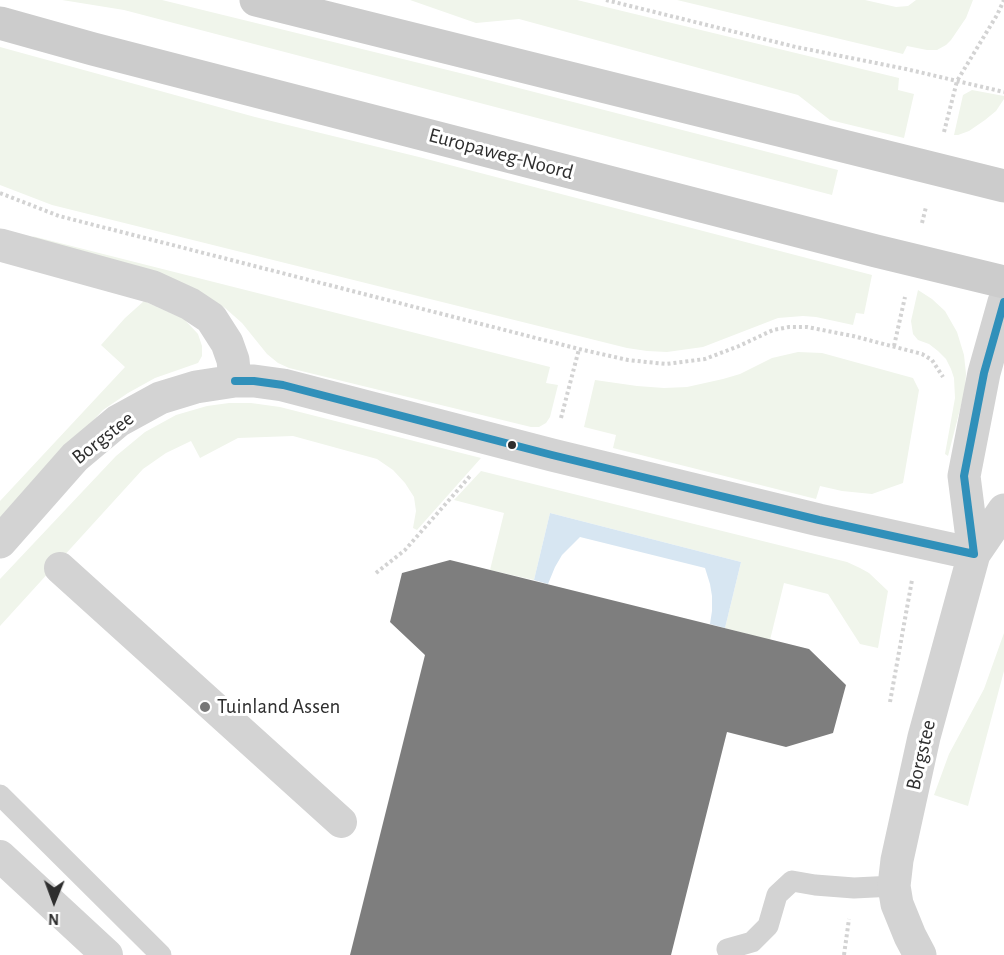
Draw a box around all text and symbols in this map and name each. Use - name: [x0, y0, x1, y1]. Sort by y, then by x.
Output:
- street label: Europaweg-Noord: [426, 123, 576, 185]
- street label: Borgstee: [67, 406, 139, 470]
- unlabelled marker: [506, 439, 518, 451]
- place label: Tuinland Assen: [217, 694, 340, 720]
- marker: Tuinland Assen: [198, 700, 212, 714]
- street label: Borgstee: [901, 717, 941, 793]
- north arrow: [24, 871, 84, 931]
- text: N: [48, 911, 59, 927]

